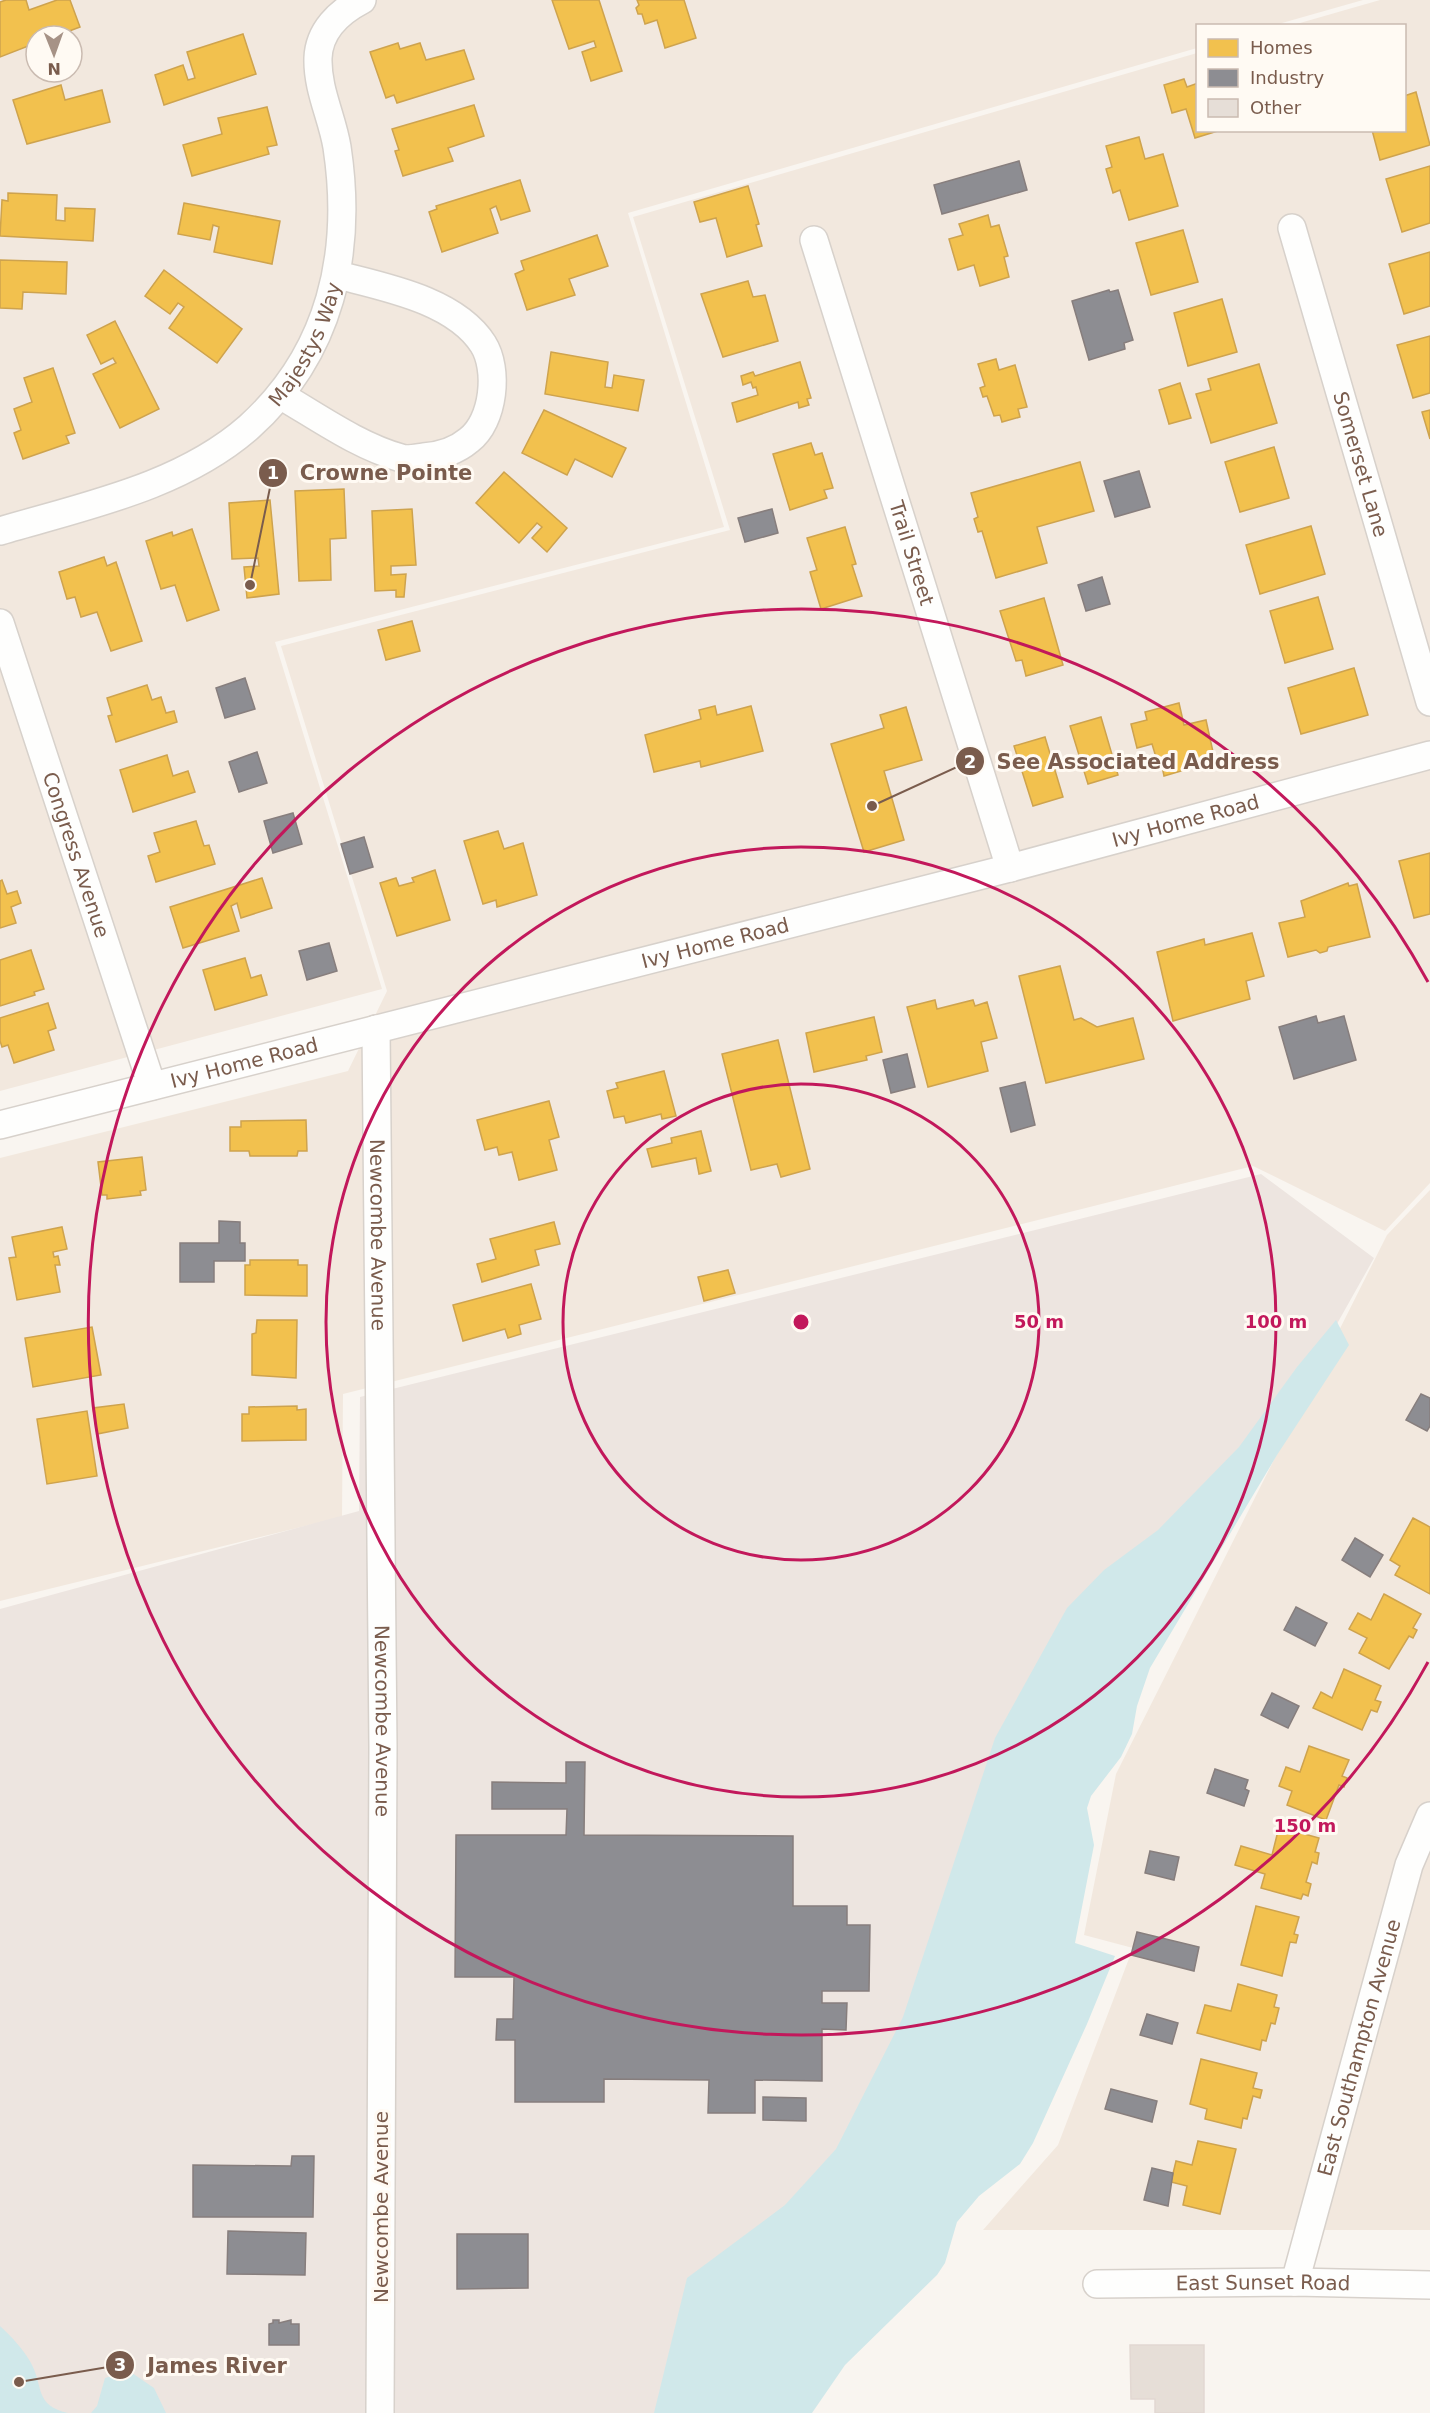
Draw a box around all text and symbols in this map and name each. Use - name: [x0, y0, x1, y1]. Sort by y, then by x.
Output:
- north arrow: [24, 24, 84, 84]
- legend: [1196, 24, 1406, 132]
- text: Homes: [1250, 37, 1313, 58]
- text: N: [47, 59, 61, 78]
- text: Industry: [1250, 67, 1324, 88]
- text: Other: [1250, 97, 1302, 118]
- street label: Majestys Way: [263, 280, 346, 411]
- street label: Somerset Lane: [1328, 389, 1393, 540]
- callout: Crowne Pointe: [258, 453, 484, 492]
- text: Crowne Pointe: [300, 461, 472, 485]
- text: 1: [267, 462, 279, 483]
- street label: Trail Street: [884, 497, 939, 608]
- callout: See Associated Address: [955, 742, 1292, 781]
- text: See Associated Address: [997, 750, 1279, 774]
- text: 2: [964, 751, 976, 772]
- street label: Congress Avenue: [38, 769, 115, 941]
- street label: Ivy Home Road: [1109, 789, 1262, 852]
- street label: Ivy Home Road: [639, 913, 792, 973]
- street label: Ivy Home Road: [168, 1033, 321, 1093]
- street label: Newcombe Avenue: [365, 1139, 391, 1331]
- text: 50 m: [1014, 1311, 1064, 1332]
- text: 100 m: [1245, 1311, 1307, 1332]
- centre of rings: [791, 1312, 811, 1332]
- street label: Newcombe Avenue: [370, 1625, 395, 1817]
- text: 150 m: [1274, 1815, 1336, 1836]
- street label: East Southampton Avenue: [1312, 1916, 1406, 2179]
- street label: Newcombe Avenue: [369, 2111, 393, 2303]
- street label: East Sunset Road: [1175, 2270, 1351, 2295]
- callout: James River: [105, 2346, 298, 2385]
- text: 3: [114, 2354, 126, 2375]
- text: James River: [145, 2354, 287, 2378]

